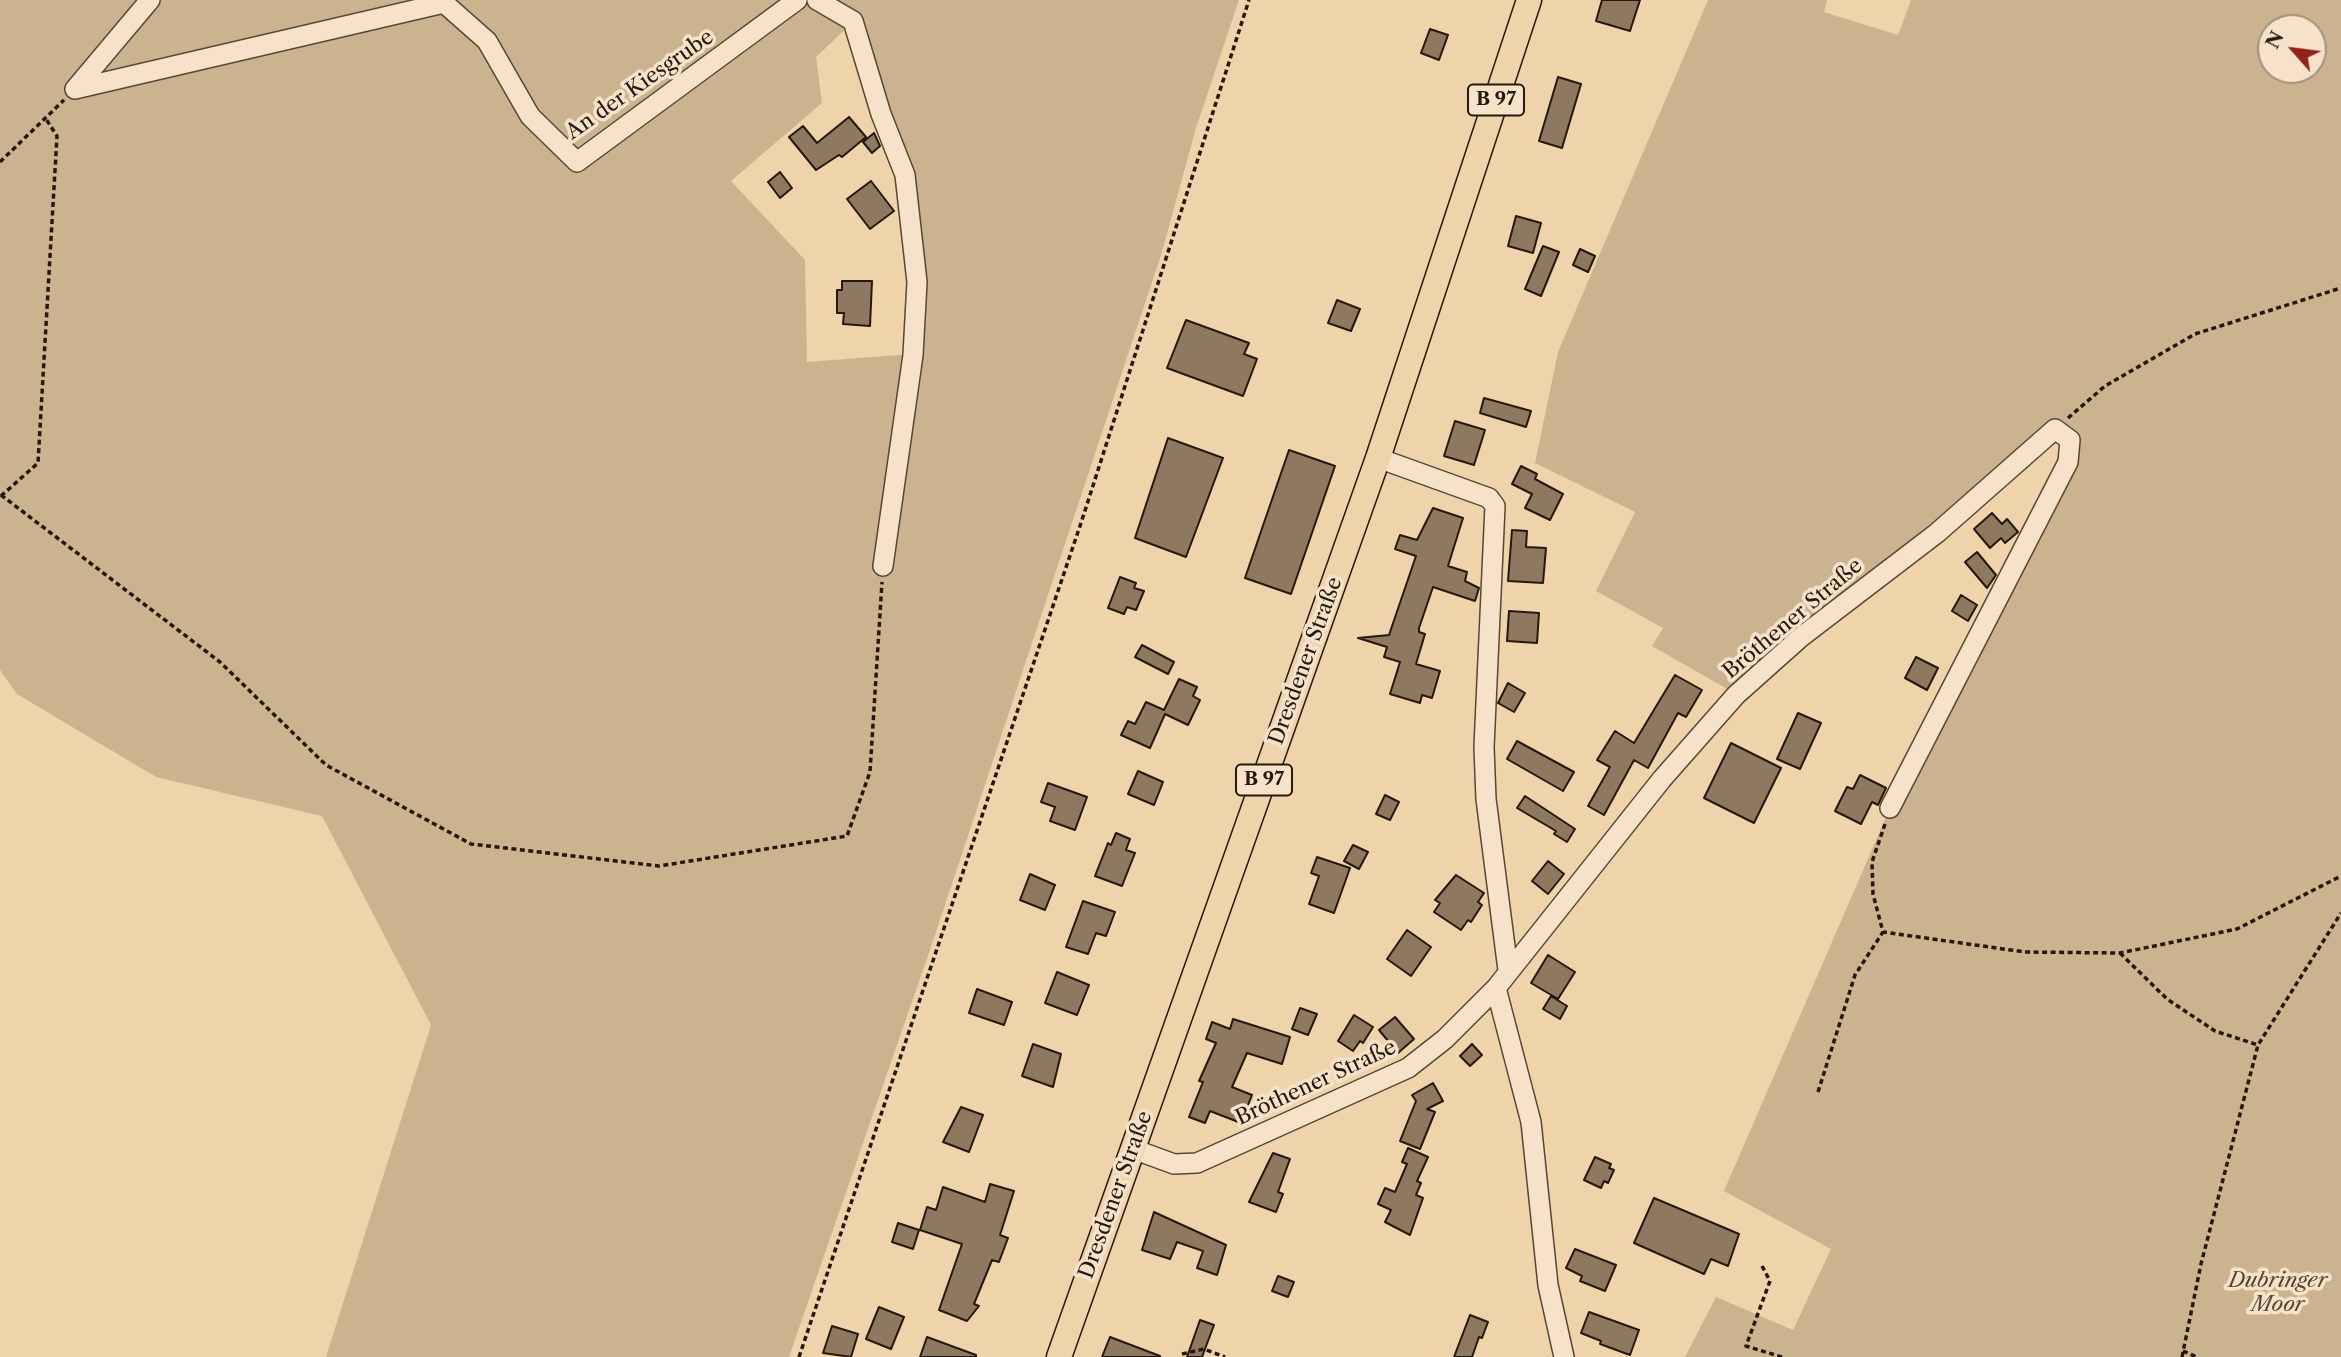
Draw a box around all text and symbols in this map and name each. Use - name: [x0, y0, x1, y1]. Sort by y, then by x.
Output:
- north arrow: [2257, 14, 2327, 84]
- street label: An der Kiesgrube: [561, 25, 719, 145]
- text: N: [2261, 27, 2289, 53]
- road number: B 97: [1468, 85, 1524, 116]
- street label: Bröthener Straße: [1718, 553, 1868, 685]
- street label: Dresdener Straße: [1264, 574, 1348, 748]
- road number: B 97: [1236, 764, 1292, 796]
- street label: Bröthener Straße: [1232, 1035, 1400, 1131]
- street label: Dresdener Straße: [1074, 1108, 1158, 1282]
- park label: Dubringer Moor: [2229, 1268, 2327, 1318]

